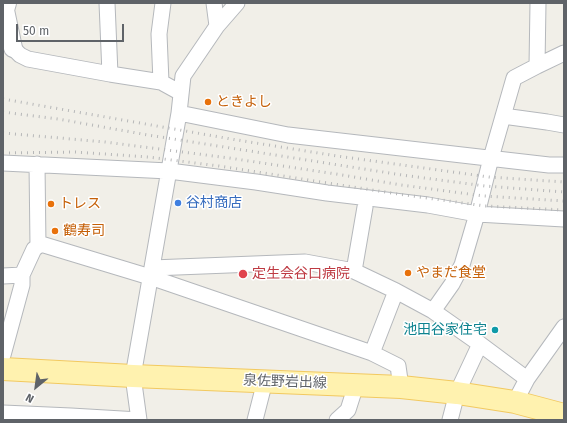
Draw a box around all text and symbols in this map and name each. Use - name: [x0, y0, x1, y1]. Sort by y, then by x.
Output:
- scale bar: [18, 16, 126, 42]
- text: 50 m: [23, 24, 49, 38]
- place label: ときよし: [216, 94, 272, 110]
- marker: ときよし: [203, 97, 213, 107]
- place label: 谷村商店: [186, 195, 242, 211]
- place label: トレス: [59, 196, 101, 212]
- marker: 谷村商店: [173, 198, 183, 208]
- marker: トレス: [46, 199, 56, 209]
- place label: 鶴寿司: [63, 223, 105, 239]
- marker: 鶴寿司: [50, 226, 60, 236]
- place label: やまだ食堂: [416, 265, 486, 281]
- place label: 定生会谷口病院: [252, 266, 350, 282]
- marker: 定生会谷口病院: [237, 268, 249, 280]
- marker: やまだ食堂: [403, 268, 413, 278]
- place label: 池田谷家住宅: [403, 322, 487, 338]
- marker: 池田谷家住宅: [490, 325, 500, 335]
- north arrow: [16, 367, 56, 407]
- street label: 泉佐野岩出線: [243, 372, 327, 392]
- text: N: [24, 390, 36, 405]

